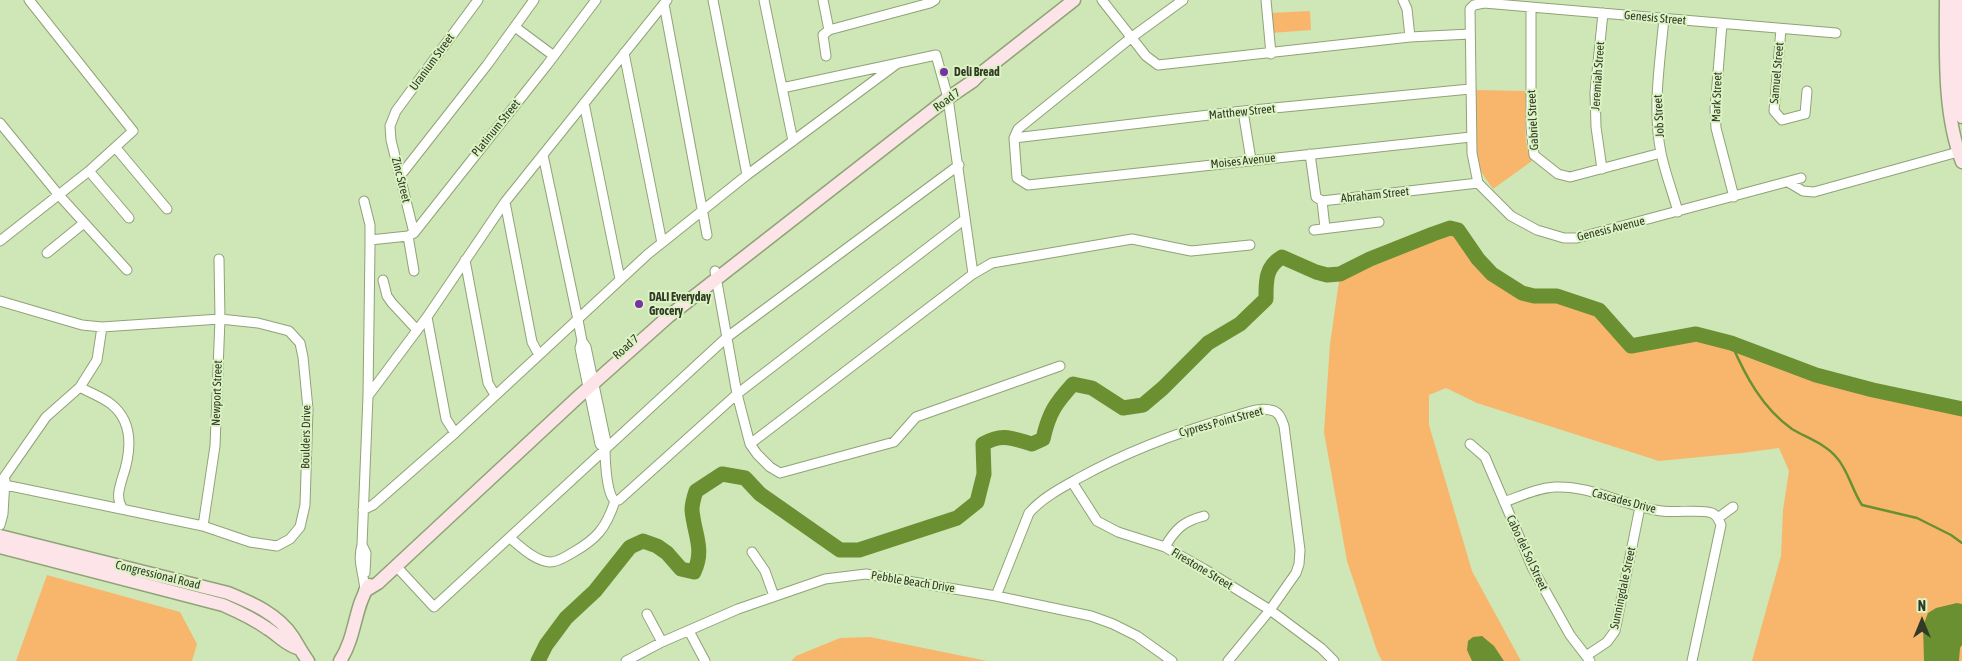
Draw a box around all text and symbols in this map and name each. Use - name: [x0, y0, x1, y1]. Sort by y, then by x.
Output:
- street label: Genesis Street: [1623, 8, 1687, 28]
- street label: Uranium Street: [406, 31, 458, 93]
- street label: Jeremiah Street: [1588, 41, 1608, 111]
- street label: Samuel Street: [1767, 42, 1787, 104]
- place label: Deli Bread: [954, 65, 1000, 79]
- marker: Deli Bread: [938, 66, 950, 78]
- street label: Mark Street: [1709, 72, 1725, 122]
- street label: Road 7: [931, 85, 963, 115]
- street label: Gabriel Street: [1524, 89, 1542, 151]
- street label: Job Street: [1651, 94, 1667, 138]
- street label: Platinum Street: [469, 97, 523, 159]
- street label: Matthew Street: [1208, 101, 1276, 123]
- street label: Moises Avenue: [1210, 150, 1276, 172]
- street label: Zinc Street: [388, 156, 414, 204]
- street label: Abraham Street: [1340, 184, 1410, 206]
- street label: Genesis Avenue: [1576, 214, 1646, 244]
- place label: DALI Everyday Grocery: [649, 290, 711, 318]
- marker: DALI Everyday Grocery: [633, 298, 645, 310]
- street label: Road 7: [610, 332, 642, 362]
- street label: Newport Street: [209, 360, 225, 426]
- street label: Cypress Point Street: [1177, 404, 1265, 440]
- street label: Boulders Drive: [298, 405, 314, 469]
- street label: Cascades Drive: [1590, 486, 1658, 516]
- street label: Cabo del Sol Street: [1503, 513, 1551, 593]
- street label: Firestone Street: [1169, 545, 1235, 593]
- street label: Sunningdale Street: [1607, 546, 1639, 630]
- street label: Congressional Road: [114, 557, 202, 593]
- street label: Pebble Beach Drive: [870, 568, 956, 596]
- north arrow: [1897, 596, 1947, 646]
- text: N: [1918, 598, 1926, 614]

